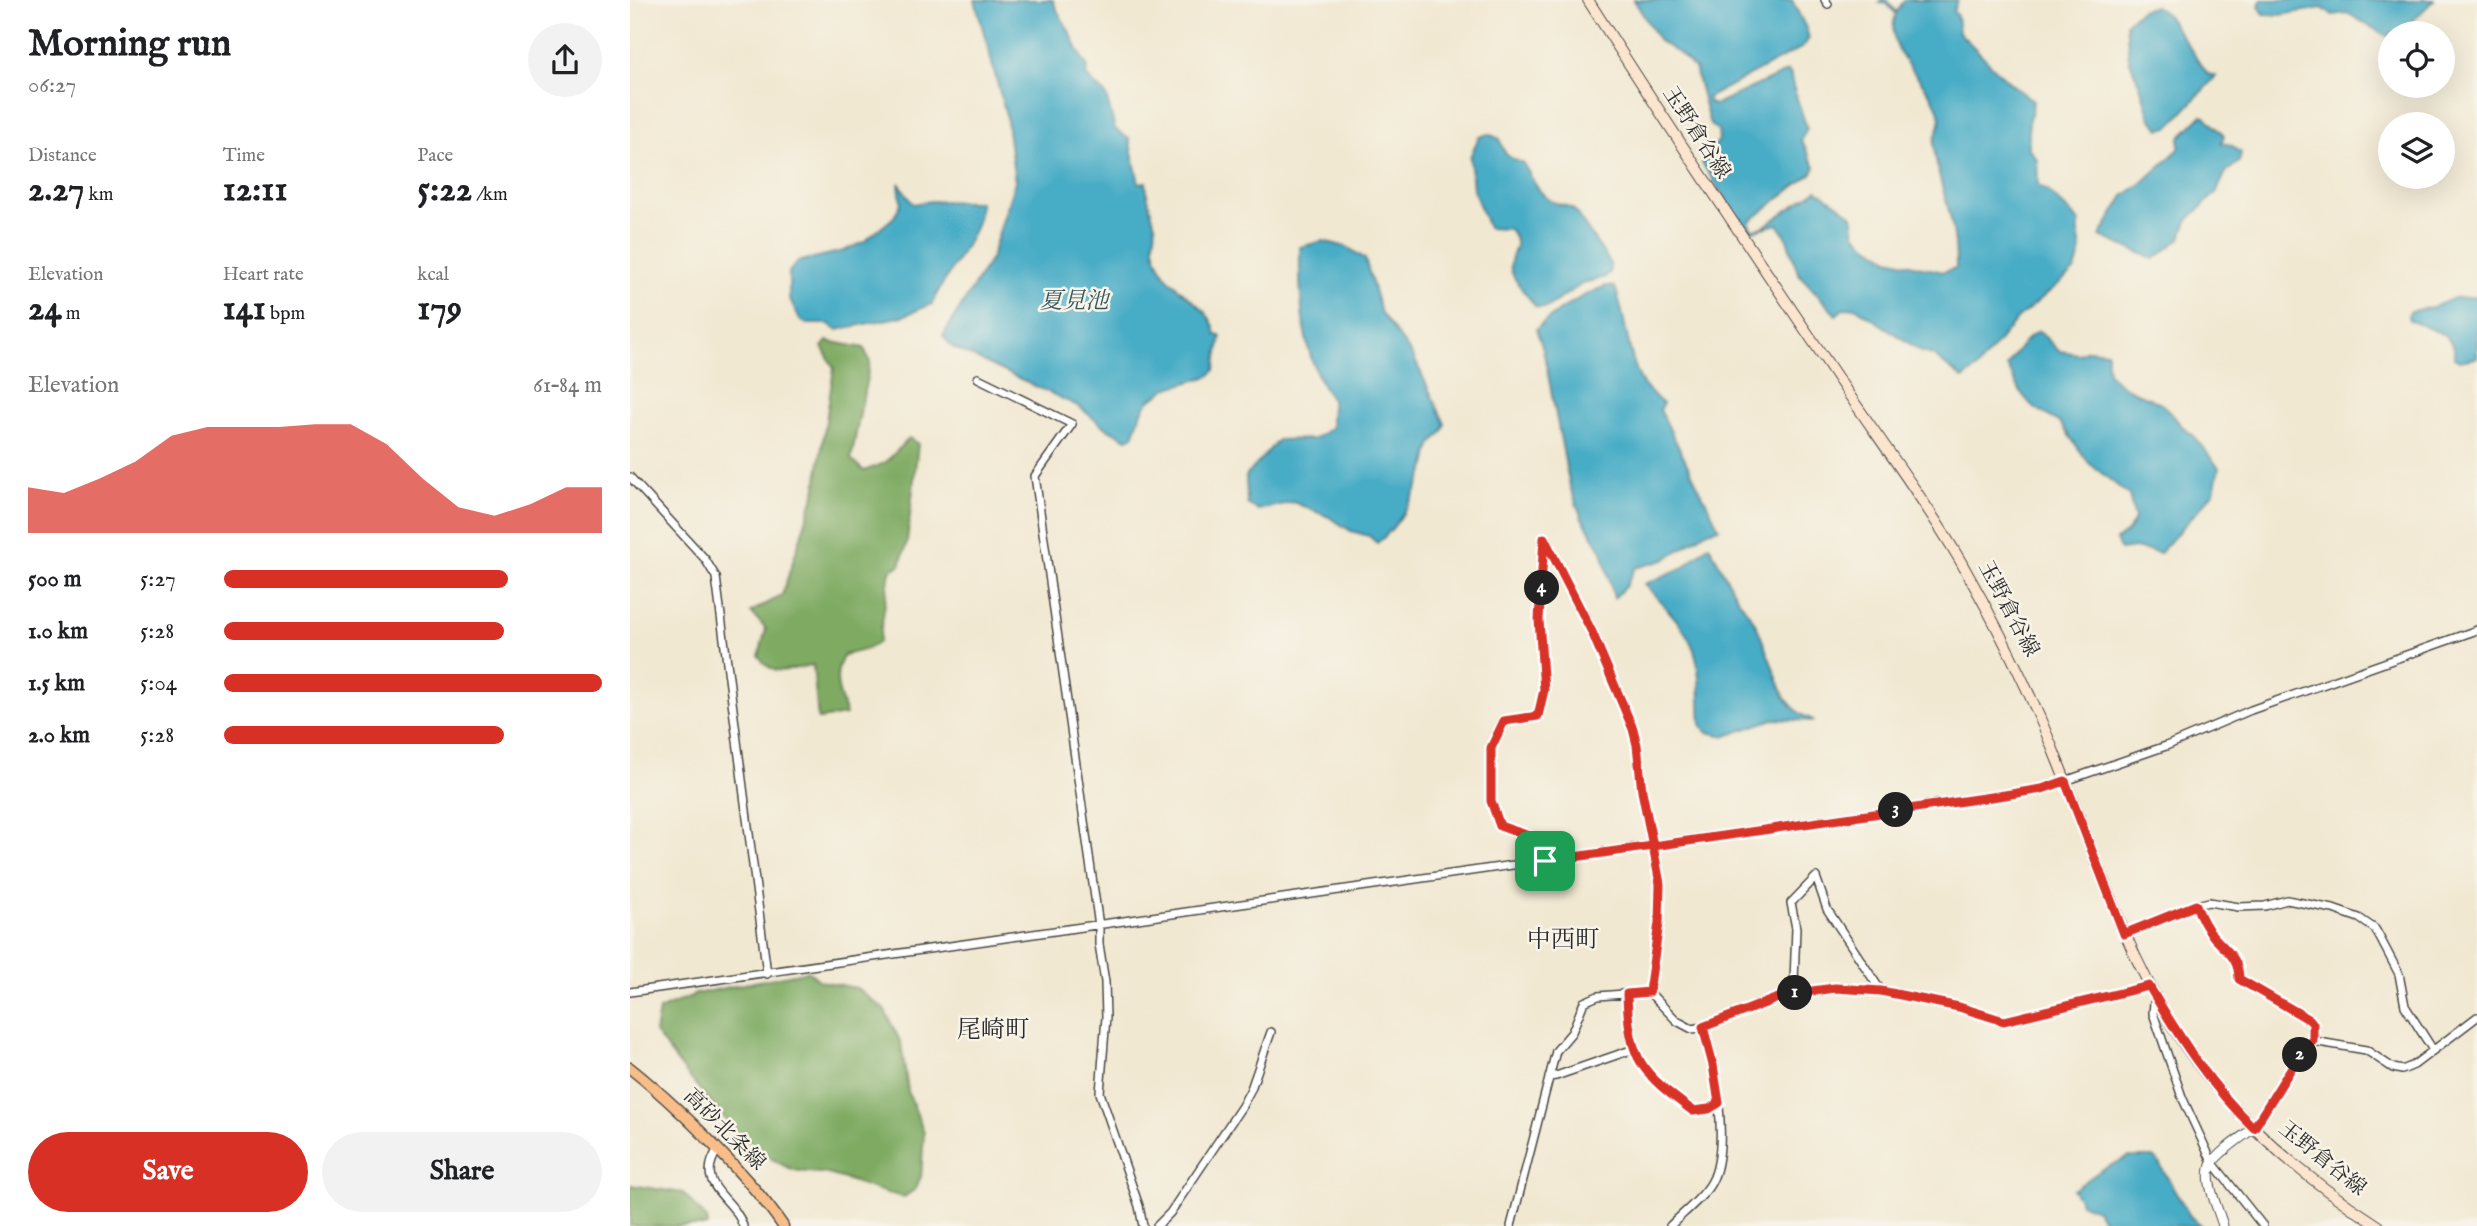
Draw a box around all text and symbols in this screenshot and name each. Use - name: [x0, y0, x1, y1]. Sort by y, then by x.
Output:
- text: Morning run: [28, 21, 231, 69]
- map controls: [2378, 21, 2455, 189]
- button: locate: [2378, 21, 2455, 98]
- button: share: [528, 23, 602, 97]
- text: 06:27: [28, 71, 76, 100]
- street label: 玉野倉谷線: [1656, 82, 1736, 184]
- button: layers: [2378, 112, 2455, 189]
- text: Distance: [28, 144, 97, 168]
- text: Time: [223, 144, 265, 168]
- text: Pace: [417, 144, 453, 168]
- text: 2.27: [28, 168, 84, 213]
- text: 12:11: [223, 168, 287, 213]
- text: 5:22: [417, 168, 472, 213]
- text: km: [84, 183, 113, 207]
- text: /km: [472, 183, 508, 207]
- text: Elevation: [28, 263, 103, 287]
- text: Heart rate: [223, 263, 304, 287]
- text: kcal: [417, 263, 449, 287]
- text: 24: [28, 287, 62, 332]
- text: 141: [223, 287, 266, 332]
- text: 179: [417, 287, 462, 332]
- water label: 夏見池: [1040, 287, 1112, 316]
- text: m: [62, 302, 80, 326]
- text: bpm: [266, 302, 305, 326]
- text: Elevation: [28, 371, 119, 400]
- text: 61–84 m: [533, 371, 602, 400]
- street label: 玉野倉谷線: [1971, 556, 2045, 662]
- text: 500 m: [28, 565, 82, 594]
- text: 5:27: [140, 565, 176, 594]
- pin: 4: [1524, 570, 1560, 606]
- text: 4: [1537, 575, 1546, 599]
- text: 1.0 km: [28, 617, 88, 646]
- text: 5:28: [140, 617, 174, 646]
- text: 1.5 km: [28, 669, 85, 698]
- text: 5:04: [140, 669, 177, 698]
- text: 2.0 km: [28, 721, 90, 750]
- text: 5:28: [140, 721, 174, 750]
- pin: 3: [1878, 792, 1914, 828]
- text: 3: [1892, 797, 1899, 821]
- pin: [1515, 831, 1575, 891]
- icon: arrive: [1526, 842, 1564, 880]
- district label: 中西町: [1527, 925, 1599, 956]
- pin: 1: [1778, 976, 1812, 1010]
- text: 1: [1791, 980, 1798, 1004]
- district label: 尾崎町: [957, 1015, 1029, 1046]
- pin: 2: [2282, 1038, 2318, 1072]
- text: 2: [2295, 1042, 2304, 1066]
- street label: 高砂北条線: [677, 1083, 771, 1177]
- street label: 玉野倉谷線: [2273, 1115, 2371, 1203]
- button: Save: [28, 1132, 308, 1212]
- button: Share: [322, 1132, 602, 1212]

